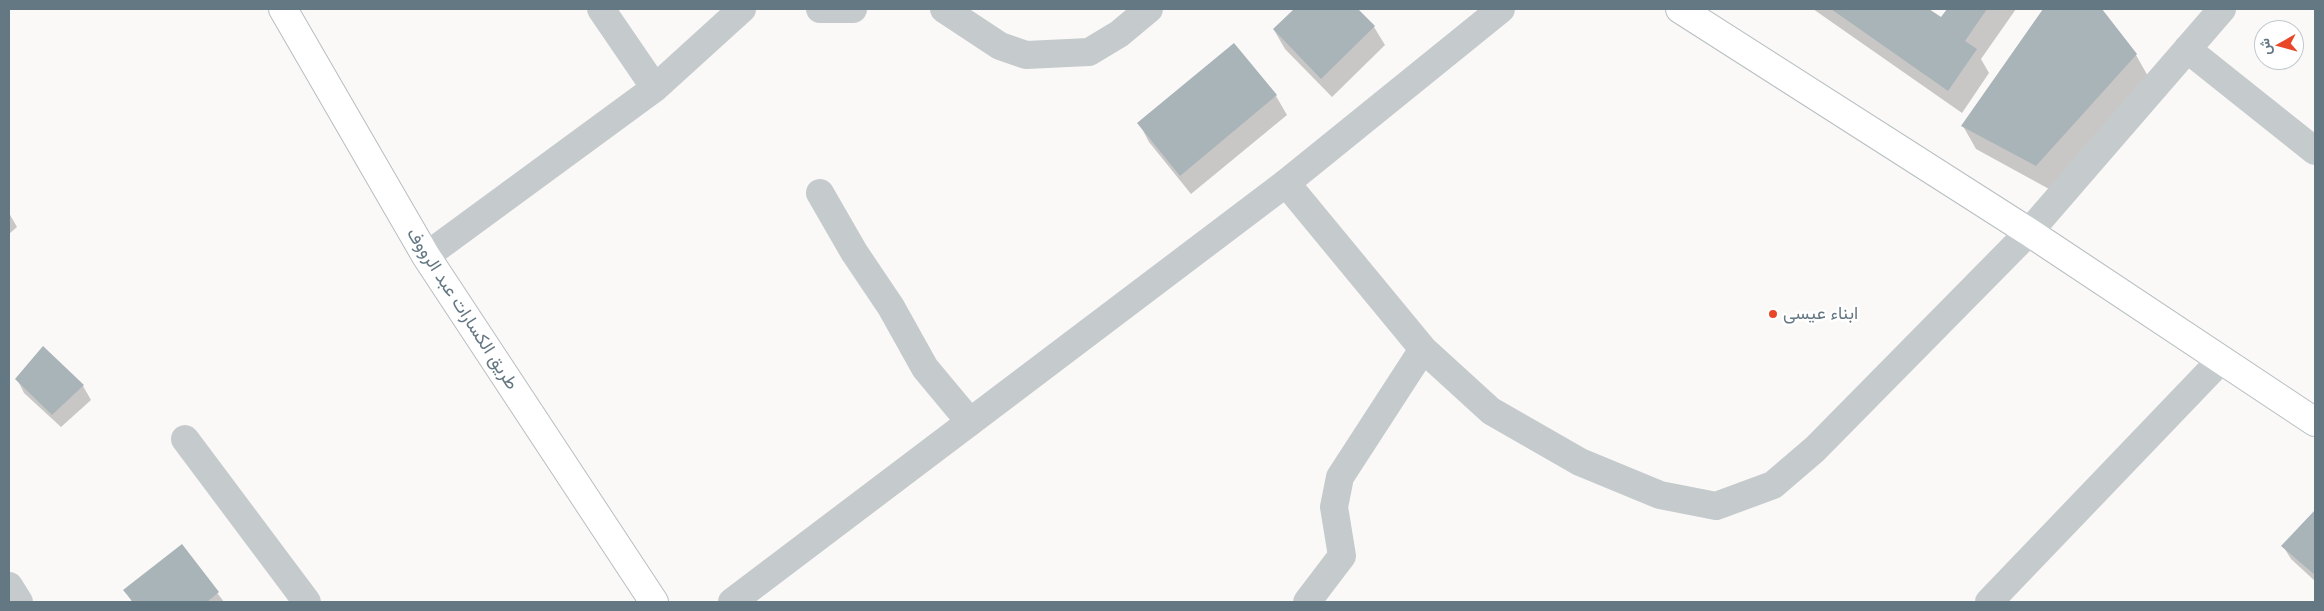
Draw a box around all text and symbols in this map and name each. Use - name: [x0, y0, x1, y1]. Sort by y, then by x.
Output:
- north arrow: [2254, 20, 2304, 70]
- text: ش: [2255, 37, 2275, 56]
- street label: طريق الكسارات عبد الرووف: [402, 224, 522, 394]
- place label: ابناء عيسى: [1783, 303, 1858, 325]
- marker: ابناء عيسى: [1767, 308, 1779, 320]

